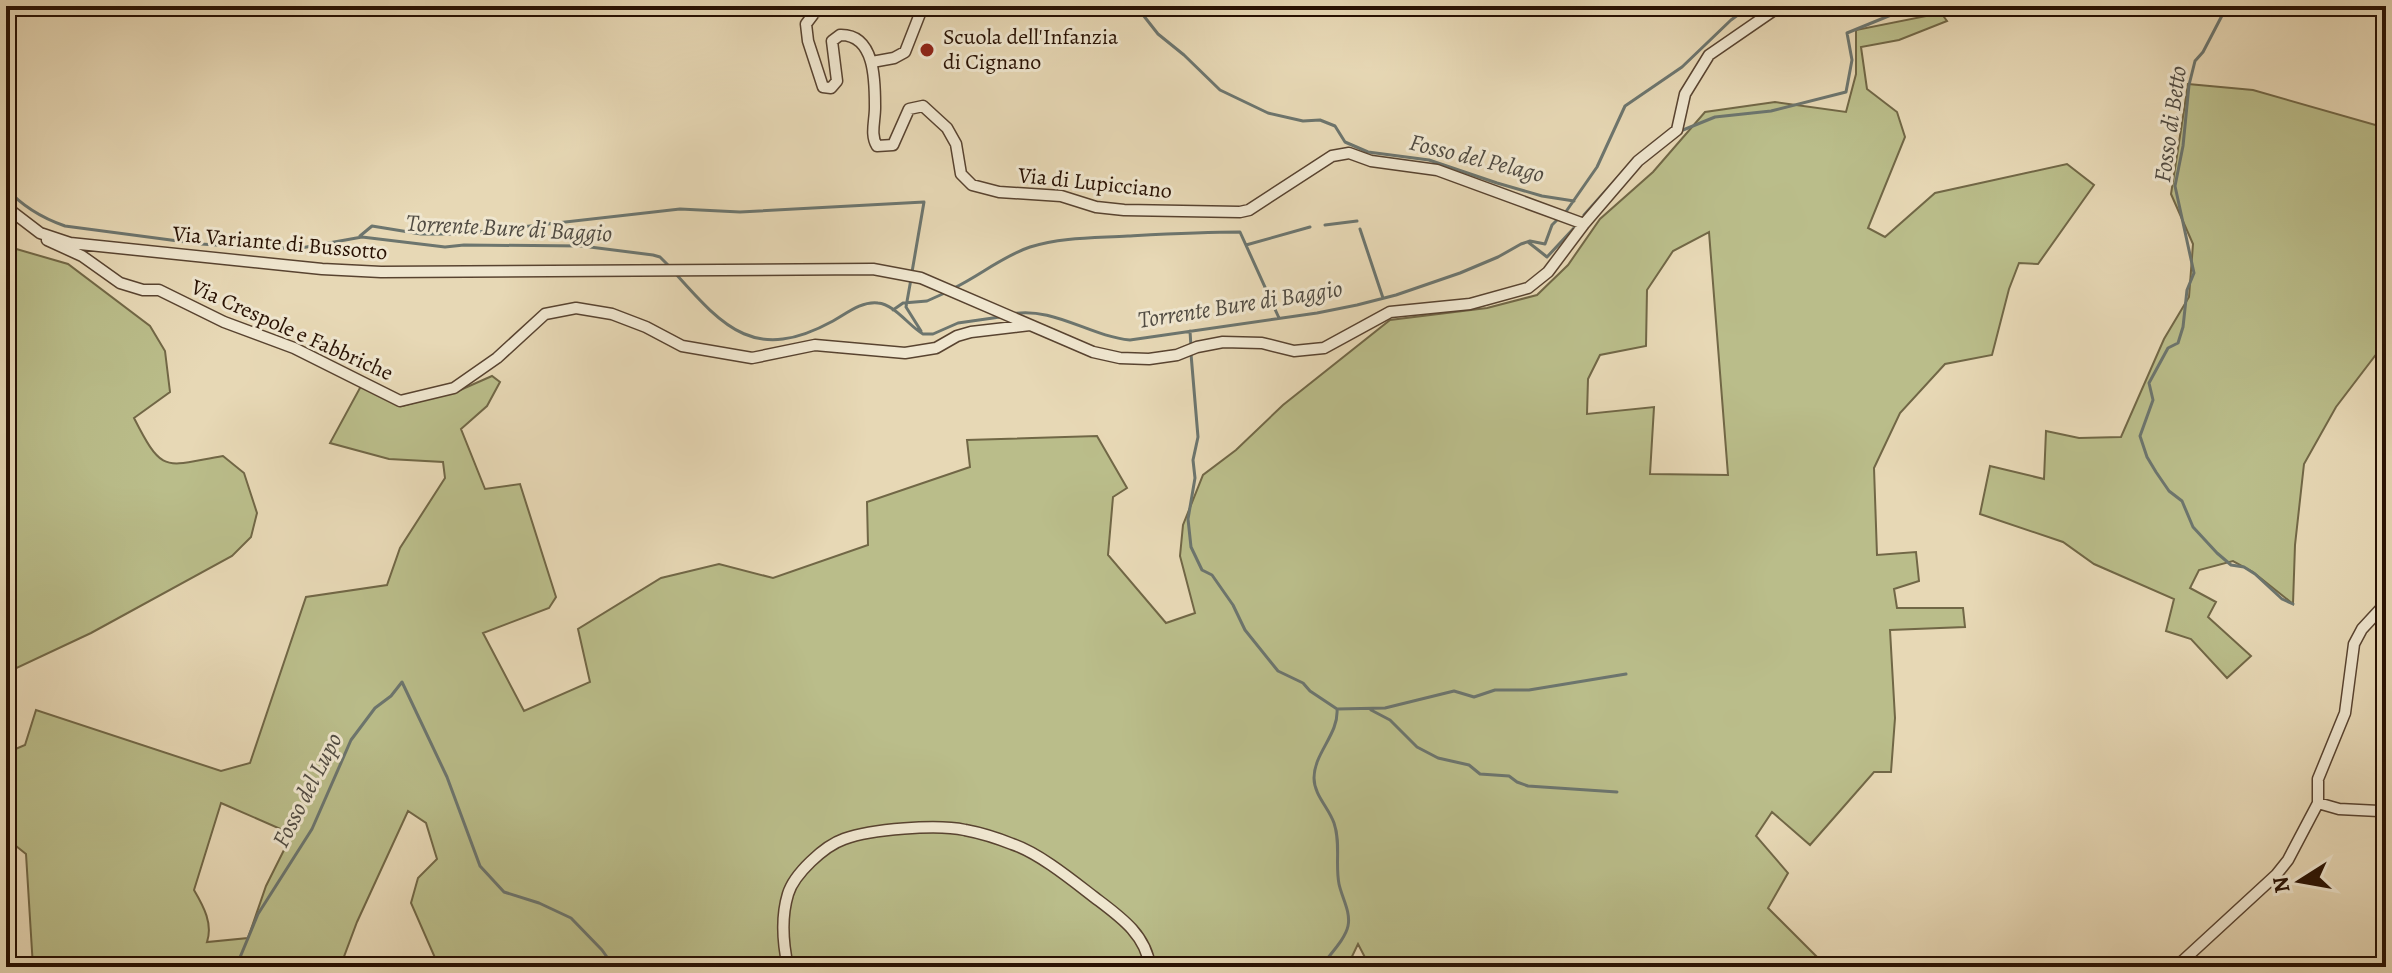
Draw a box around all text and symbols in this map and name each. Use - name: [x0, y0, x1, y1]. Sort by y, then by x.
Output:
- place label: Scuola dell'Infanzia di Cignano: [943, 22, 1119, 77]
- marker: Scuola dell'Infanzia di Cignano: [918, 41, 936, 59]
- water label: Fosso di Betto: [2146, 64, 2194, 184]
- water label: Fosso del Pelago: [1406, 126, 1548, 190]
- street label: Via di Lupicciano: [1016, 160, 1173, 206]
- water label: Torrente Bure di Baggio: [405, 207, 613, 249]
- street label: Via Variante di Bussotto: [170, 219, 389, 267]
- street label: Via Crespole e Fabbriche: [185, 271, 398, 388]
- water label: Torrente Bure di Baggio: [1135, 272, 1345, 336]
- water label: Fosso del Lupo: [264, 727, 350, 853]
- north arrow: [2260, 841, 2340, 921]
- text: N: [2265, 874, 2298, 895]

